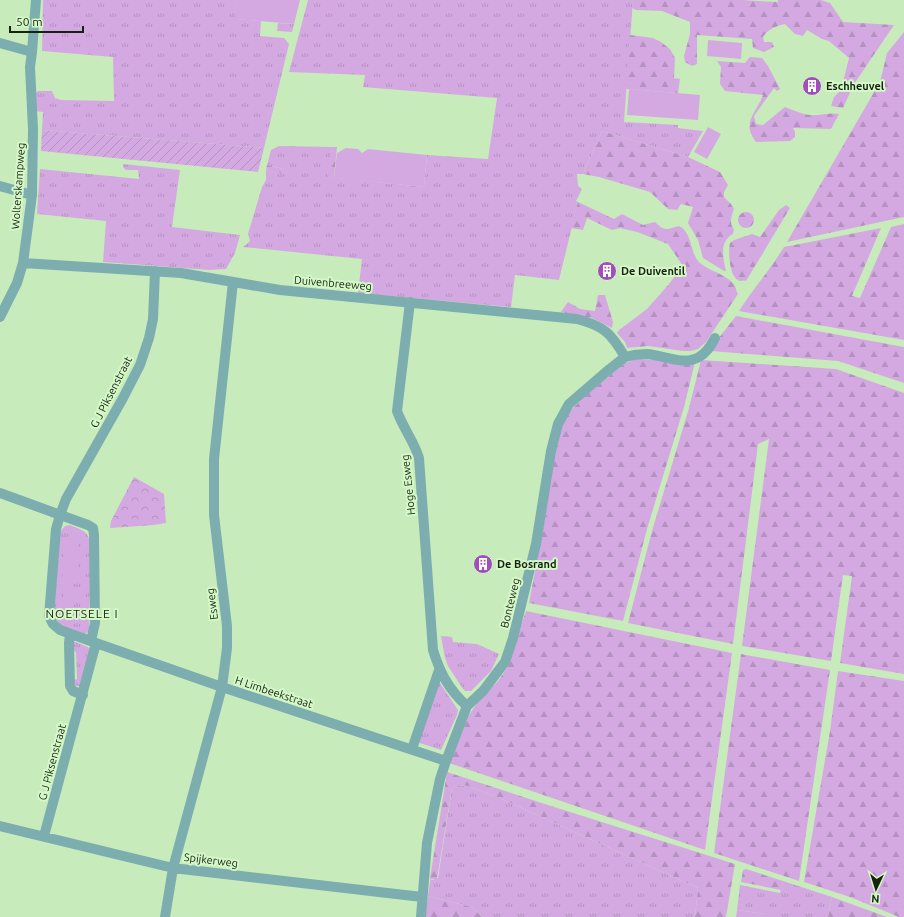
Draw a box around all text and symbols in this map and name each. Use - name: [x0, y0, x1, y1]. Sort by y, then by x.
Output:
- scale bar: [10, 8, 83, 34]
- text: 50 m: [16, 15, 43, 28]
- building icon: Eschheuvel: [801, 75, 823, 97]
- place label: Eschheuvel: [826, 80, 885, 92]
- street label: Wolterskampweg: [9, 142, 27, 230]
- building icon: De Duiventil: [596, 260, 618, 282]
- place label: De Duiventil: [621, 265, 686, 277]
- street label: Duivenbreeweg: [294, 274, 372, 292]
- street label: G J Piksenstraat: [88, 354, 134, 430]
- street label: Hoge Esweg: [399, 454, 417, 516]
- building icon: De Bosrand: [472, 553, 494, 575]
- place label: De Bosrand: [497, 558, 557, 570]
- street label: Bonteweg: [498, 577, 522, 629]
- street label: Esweg: [204, 587, 220, 621]
- district label: NOETSELE I: [46, 607, 118, 620]
- street label: H Limbeekstraat: [234, 674, 315, 710]
- street label: G J Piksenstraat: [36, 722, 68, 801]
- street label: Spijkerweg: [183, 851, 239, 869]
- north arrow: [856, 869, 896, 909]
- text: N: [871, 893, 880, 905]

